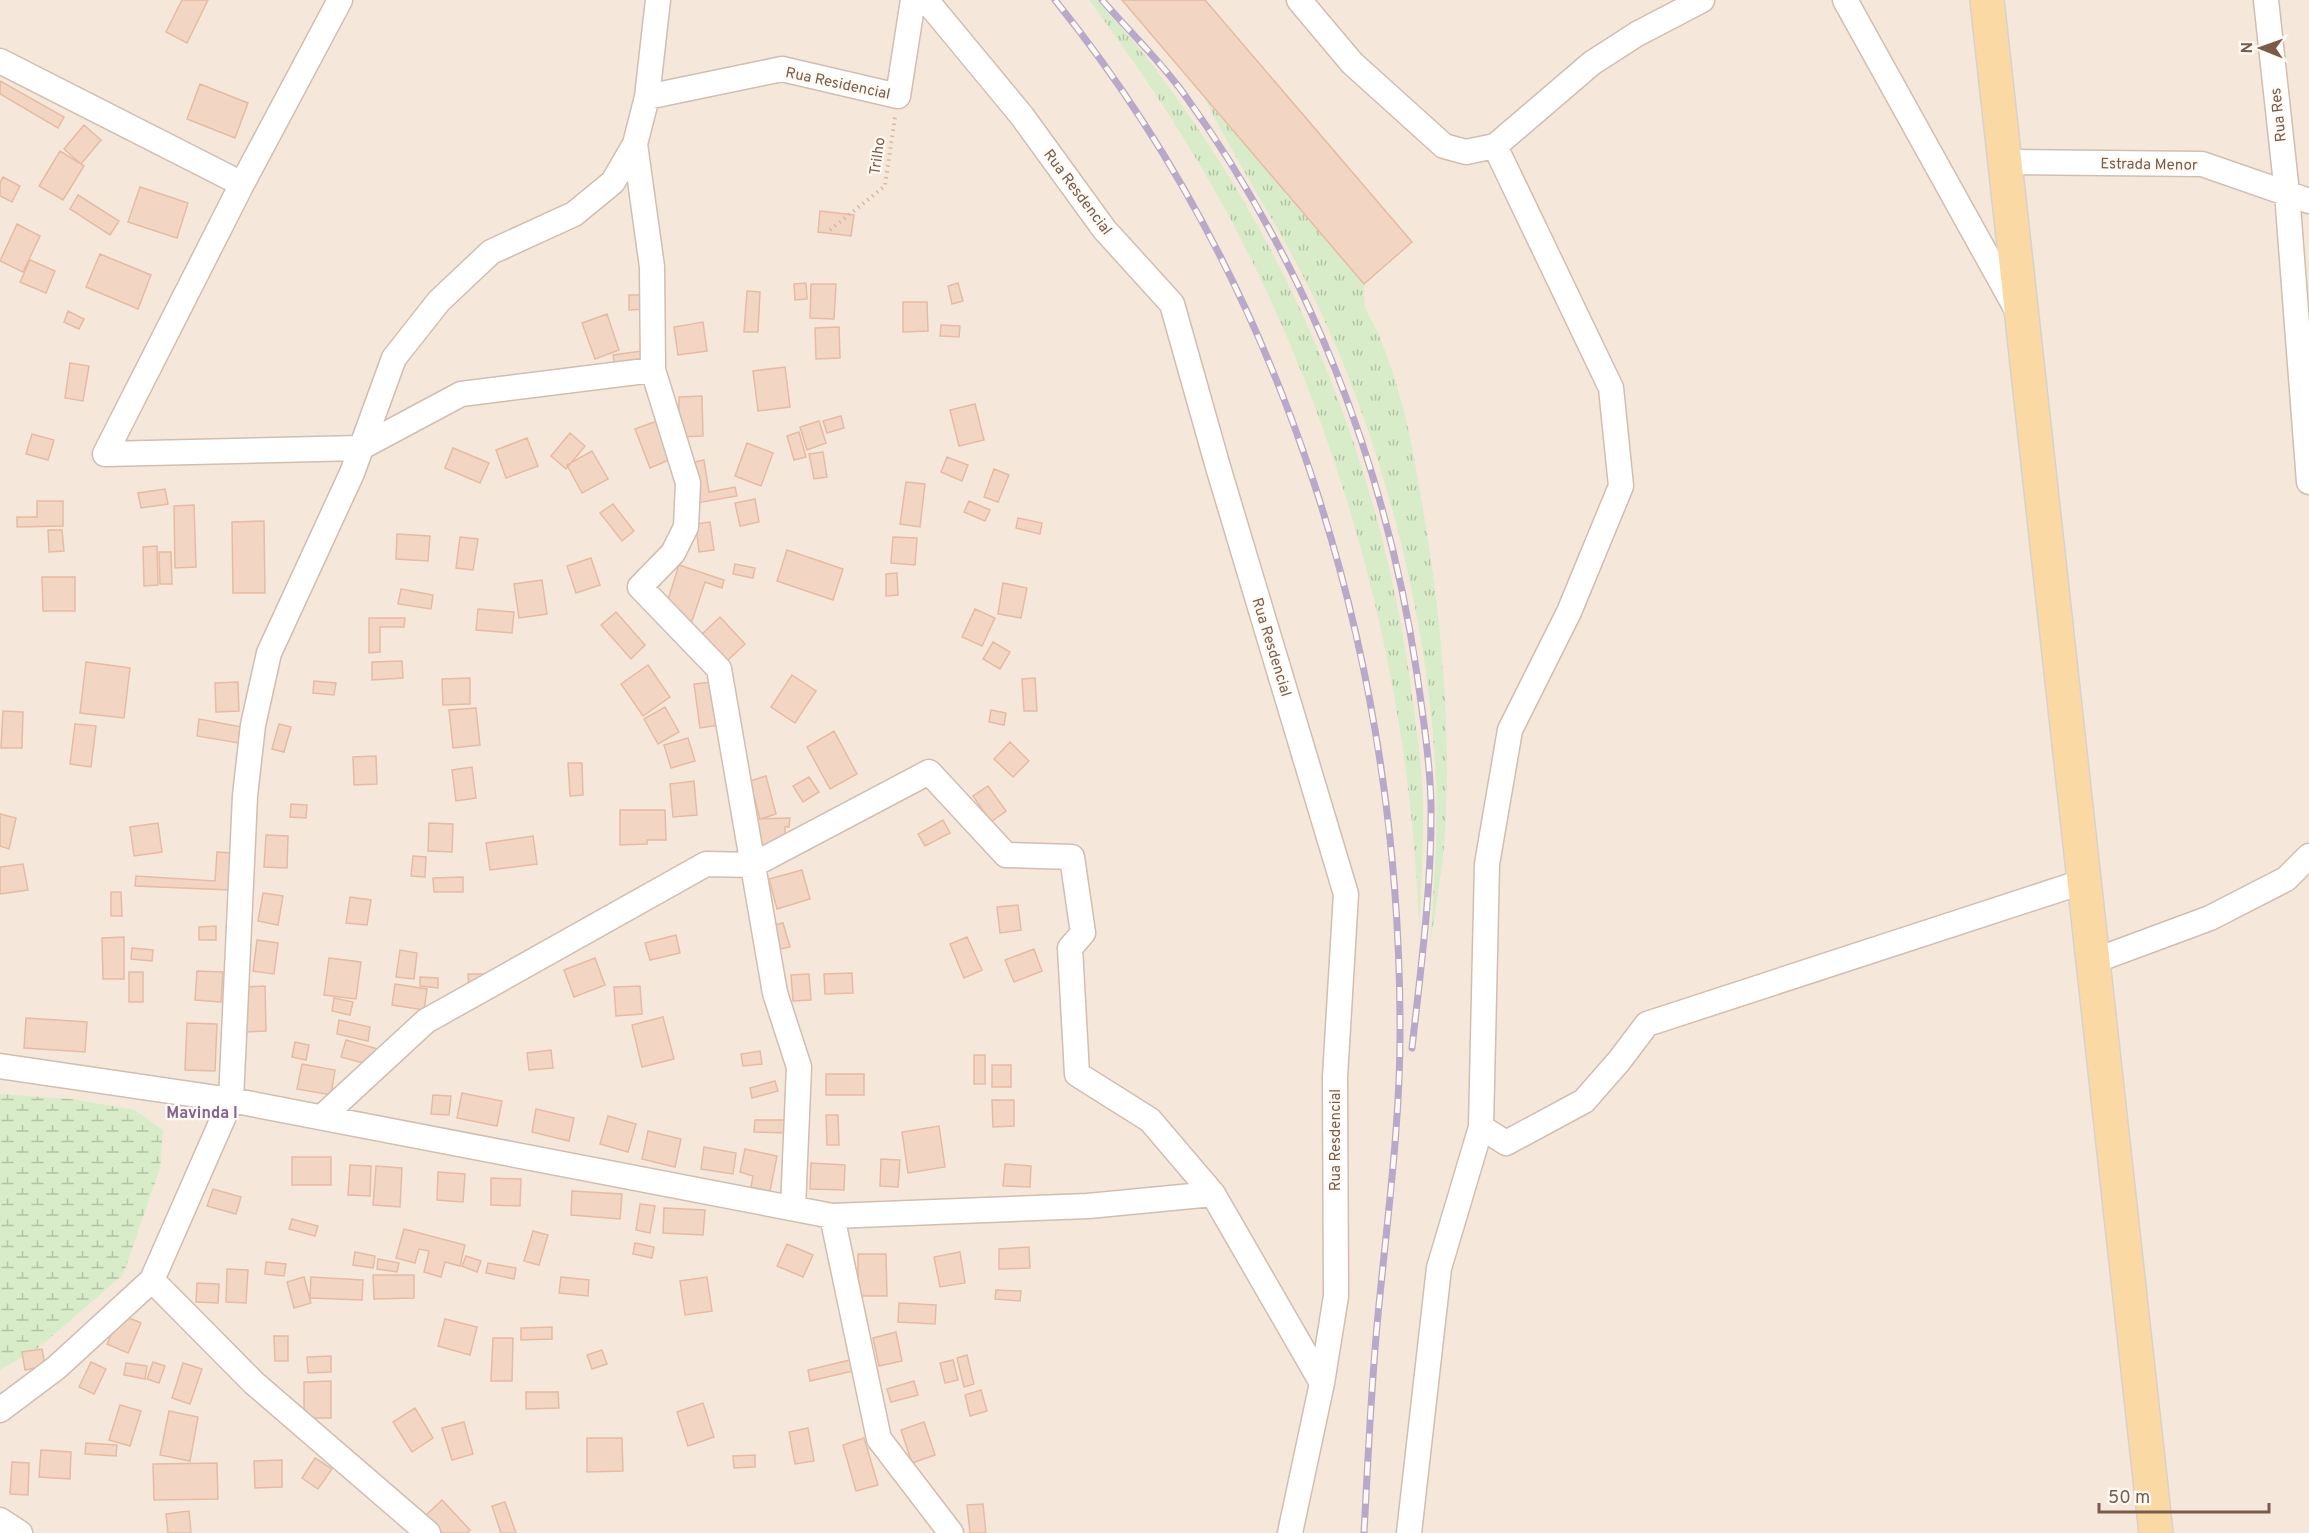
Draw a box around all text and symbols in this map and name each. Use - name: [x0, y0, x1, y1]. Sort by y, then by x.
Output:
- north arrow: [2231, 18, 2291, 78]
- text: N: [2238, 42, 2258, 54]
- street label: Rua Residencial: [784, 64, 892, 105]
- street label: Rua Res: [2267, 87, 2292, 143]
- street label: Trilho: [866, 136, 891, 176]
- street label: Rua Resdencial: [1038, 146, 1115, 240]
- street label: Estrada Menor: [2100, 155, 2198, 176]
- street label: Rua Resdencial: [1246, 596, 1295, 699]
- street label: Rua Resdencial: [1327, 1089, 1346, 1191]
- district label: Mavinda I: [166, 1104, 238, 1124]
- scale bar: [2099, 1476, 2268, 1514]
- text: 50 m: [2108, 1487, 2150, 1510]

